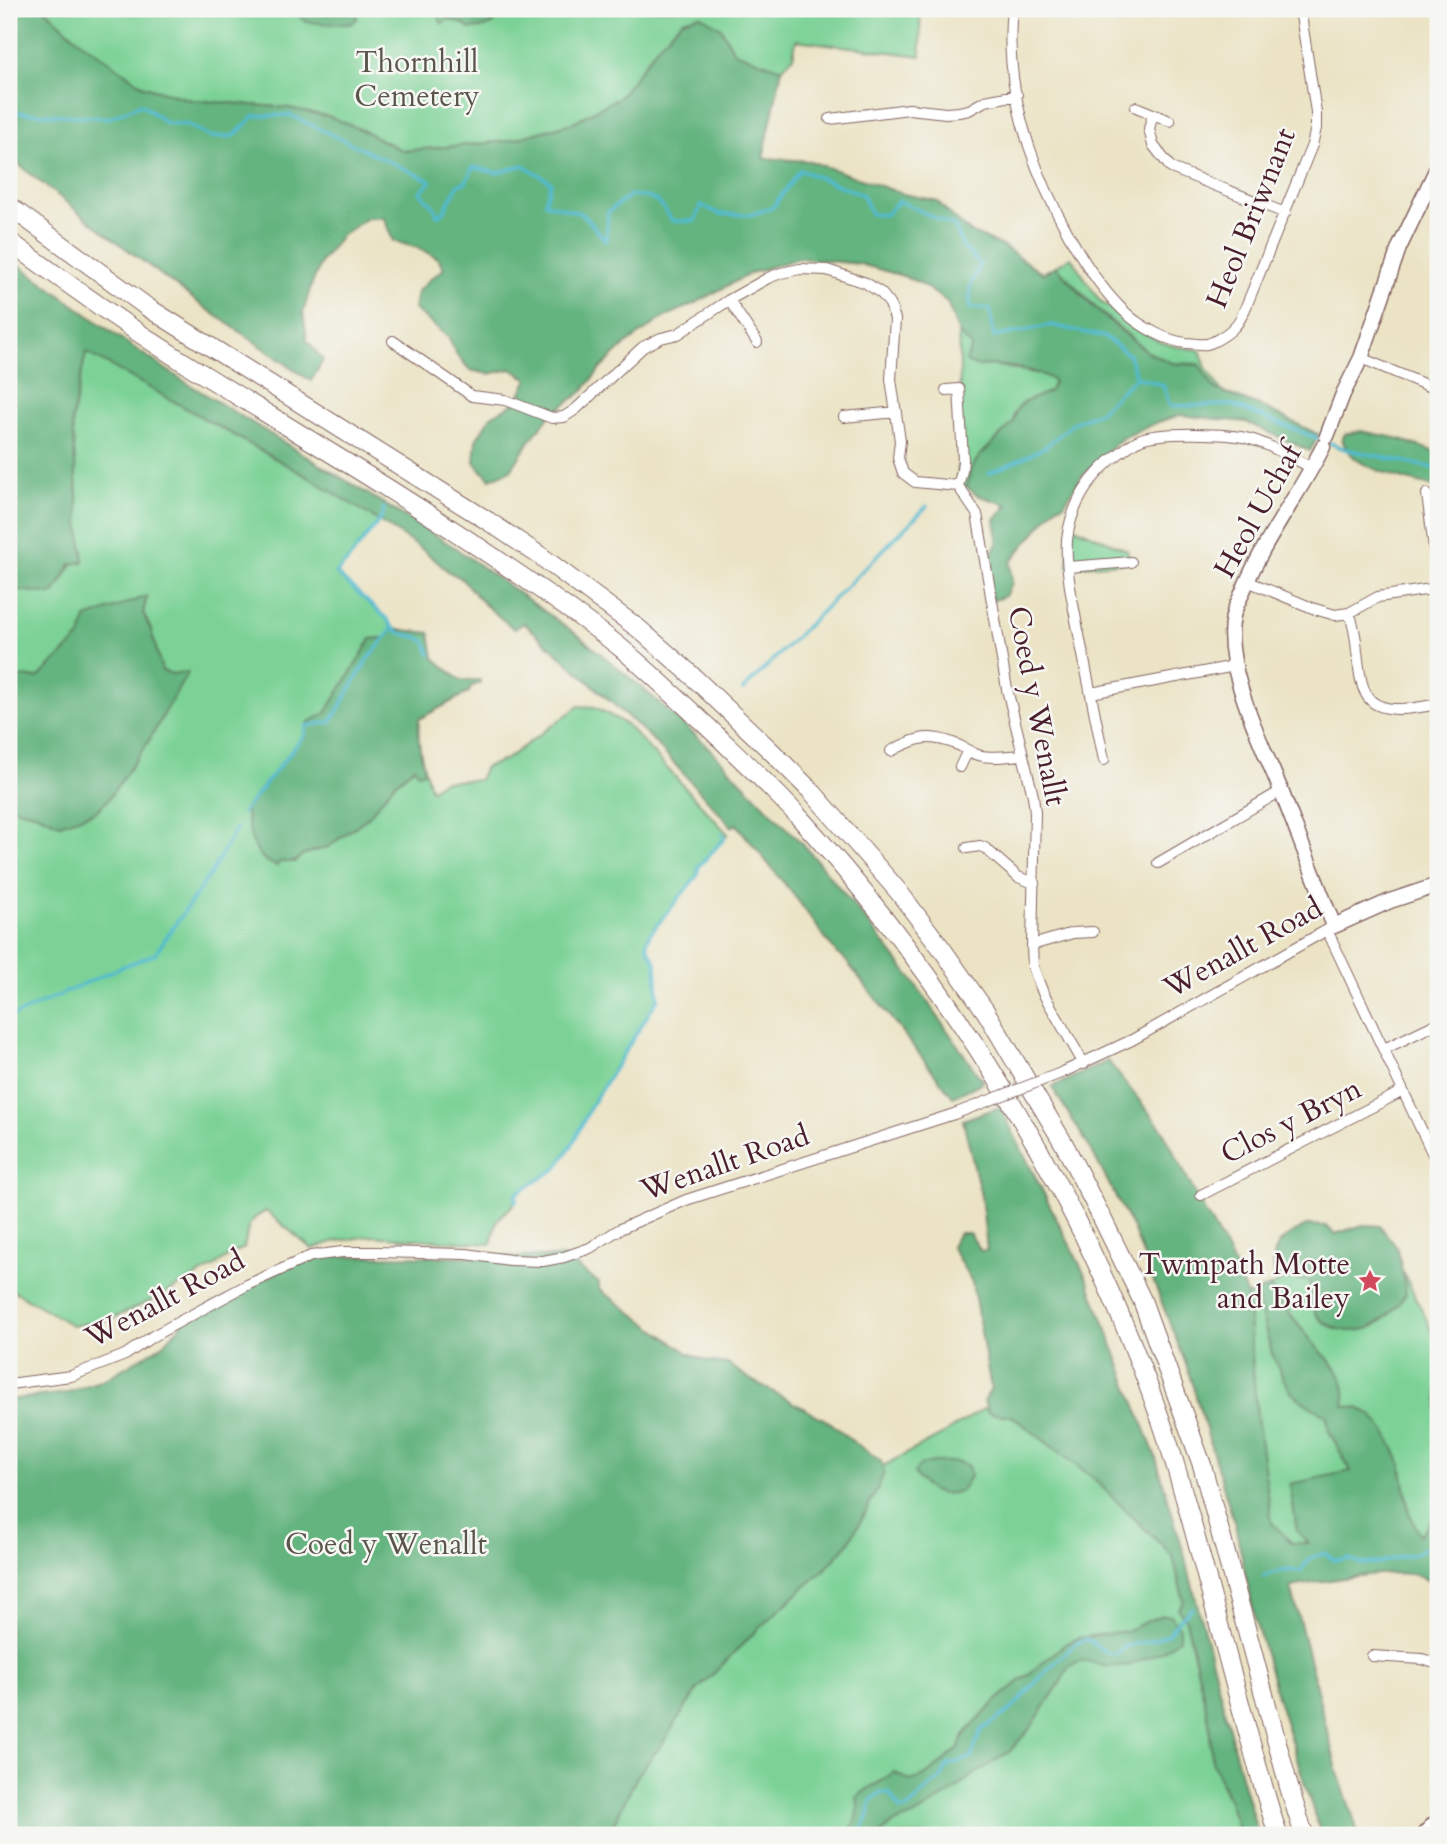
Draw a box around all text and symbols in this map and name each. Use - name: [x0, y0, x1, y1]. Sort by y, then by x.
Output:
- park label: Thornhill Cemetery: [354, 42, 480, 117]
- street label: Heol Briwnant: [1196, 121, 1306, 314]
- street label: Heol Uchaf: [1204, 432, 1314, 585]
- street label: Coed y Wenallt: [998, 603, 1077, 810]
- street label: Wenallt Road: [1155, 888, 1330, 1009]
- street label: Clos y Bryn: [1214, 1068, 1368, 1174]
- street label: Wenallt Road: [634, 1115, 815, 1211]
- street label: Wenallt Road: [77, 1240, 252, 1359]
- place label: Twmpath Motte and Bailey: [1139, 1244, 1350, 1319]
- place icon: Twmpath Motte and Bailey: [1356, 1267, 1384, 1295]
- park label: Coed y Wenallt: [285, 1524, 488, 1565]

